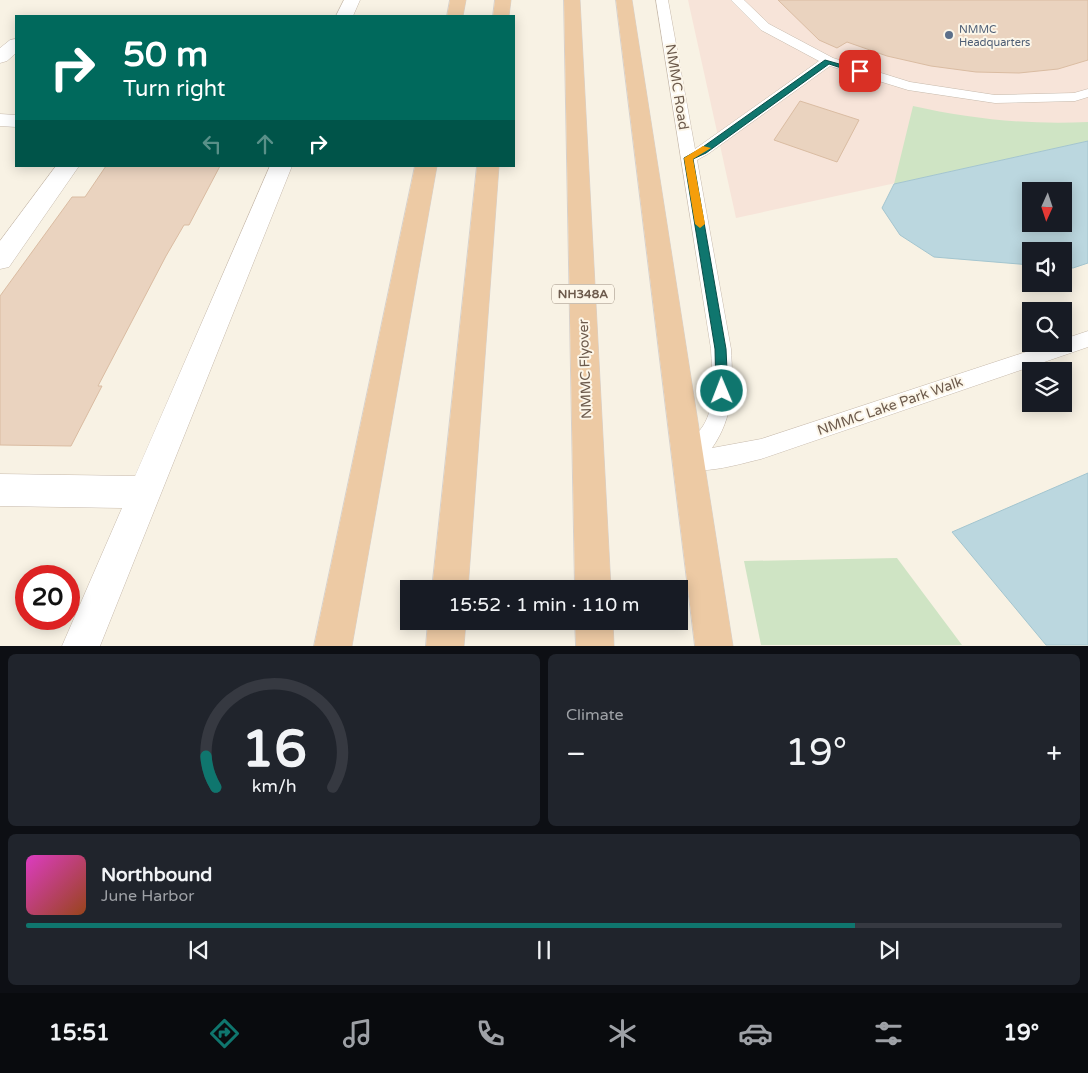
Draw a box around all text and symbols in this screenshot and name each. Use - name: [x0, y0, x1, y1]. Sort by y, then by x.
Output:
- place label: NMMC Headquarters: [959, 23, 1030, 49]
- marker: NMMC Headquarters: [943, 29, 955, 41]
- text: 50 m: [123, 34, 208, 76]
- icon: right: [40, 35, 105, 100]
- street label: NMMC Road: [662, 43, 692, 131]
- pin: [839, 50, 881, 92]
- icon: arrive: [846, 57, 874, 85]
- text: Turn right: [123, 76, 225, 102]
- icon: left: [198, 130, 226, 158]
- icon: ahead: [251, 130, 279, 158]
- icon: right: [304, 130, 332, 158]
- north arrow: [1022, 182, 1072, 232]
- map controls: [1022, 182, 1072, 412]
- button: sound: [1022, 242, 1072, 292]
- road number: NH348A: [552, 284, 614, 304]
- button: search: [1022, 302, 1072, 352]
- street label: NMMC Flyover: [575, 318, 595, 419]
- button: layers: [1022, 362, 1072, 412]
- position arrow: [695, 364, 747, 416]
- street label: NMMC Lake Park Walk: [815, 373, 965, 439]
- speed limit sign: 20: [15, 565, 80, 630]
- text: 15:52 · 1 min · 110 m: [448, 594, 640, 616]
- text: Climate: [566, 705, 624, 725]
- text: 16: [241, 718, 307, 781]
- text: 19°: [785, 730, 847, 776]
- text: −: [566, 737, 586, 771]
- text: +: [1046, 737, 1062, 771]
- text: km/h: [252, 776, 296, 797]
- text: Northbound: [101, 864, 212, 886]
- text: June Harbor: [101, 886, 194, 906]
- icon: previous: [185, 936, 213, 964]
- icon: pause: [530, 936, 558, 964]
- icon: next: [875, 936, 903, 964]
- icon: directions: [207, 1016, 242, 1051]
- icon: music: [340, 1016, 375, 1051]
- icon: phone: [473, 1016, 508, 1051]
- icon: climate: [605, 1016, 640, 1051]
- icon: car: [738, 1016, 773, 1051]
- icon: filters: [871, 1016, 906, 1051]
- text: 15:51: [49, 1020, 110, 1046]
- text: 19°: [1003, 1020, 1039, 1046]

